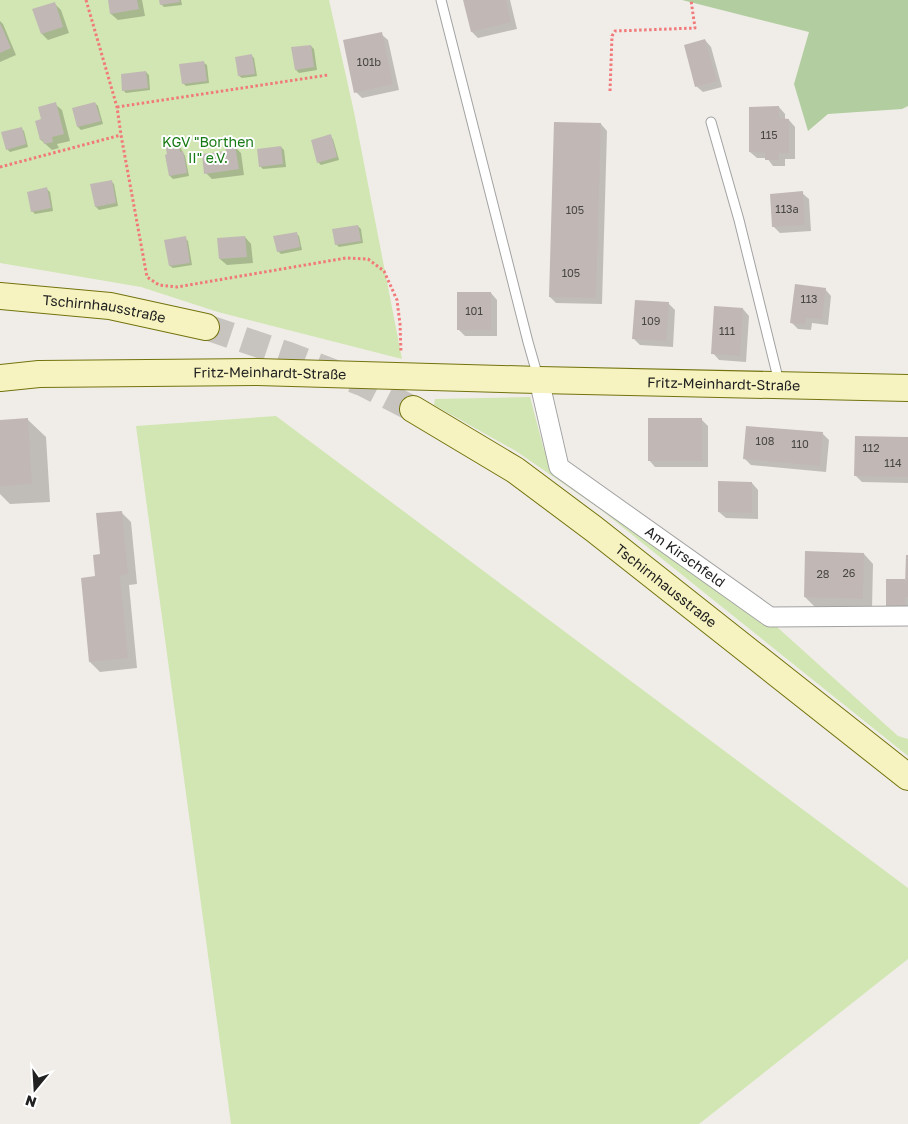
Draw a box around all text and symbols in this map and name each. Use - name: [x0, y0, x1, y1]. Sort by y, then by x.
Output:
- house number: 101b: [357, 55, 381, 68]
- house number: 115: [760, 128, 778, 141]
- park label: KGV "Borthen II" e.V.: [162, 133, 254, 166]
- house number: 113a: [775, 202, 799, 215]
- house number: 105: [566, 203, 584, 216]
- house number: 105: [562, 266, 580, 279]
- street label: Tschirnhausstraße: [42, 291, 167, 326]
- house number: 113: [800, 292, 818, 305]
- house number: 101: [465, 304, 483, 317]
- house number: 109: [642, 314, 660, 327]
- house number: 111: [719, 324, 735, 337]
- street label: Fritz-Meinhardt-Straße: [193, 363, 347, 383]
- street label: Fritz-Meinhardt-Straße: [647, 373, 800, 394]
- house number: 108: [756, 434, 775, 447]
- house number: 110: [791, 437, 809, 450]
- house number: 112: [862, 441, 880, 454]
- house number: 114: [884, 456, 902, 469]
- street label: Am Kirschfeld: [642, 522, 729, 590]
- street label: Tschirnhausstraße: [612, 540, 720, 631]
- house number: 26: [842, 566, 856, 579]
- house number: 28: [816, 567, 830, 580]
- north arrow: [10, 1064, 60, 1114]
- text: N: [23, 1092, 39, 1112]

